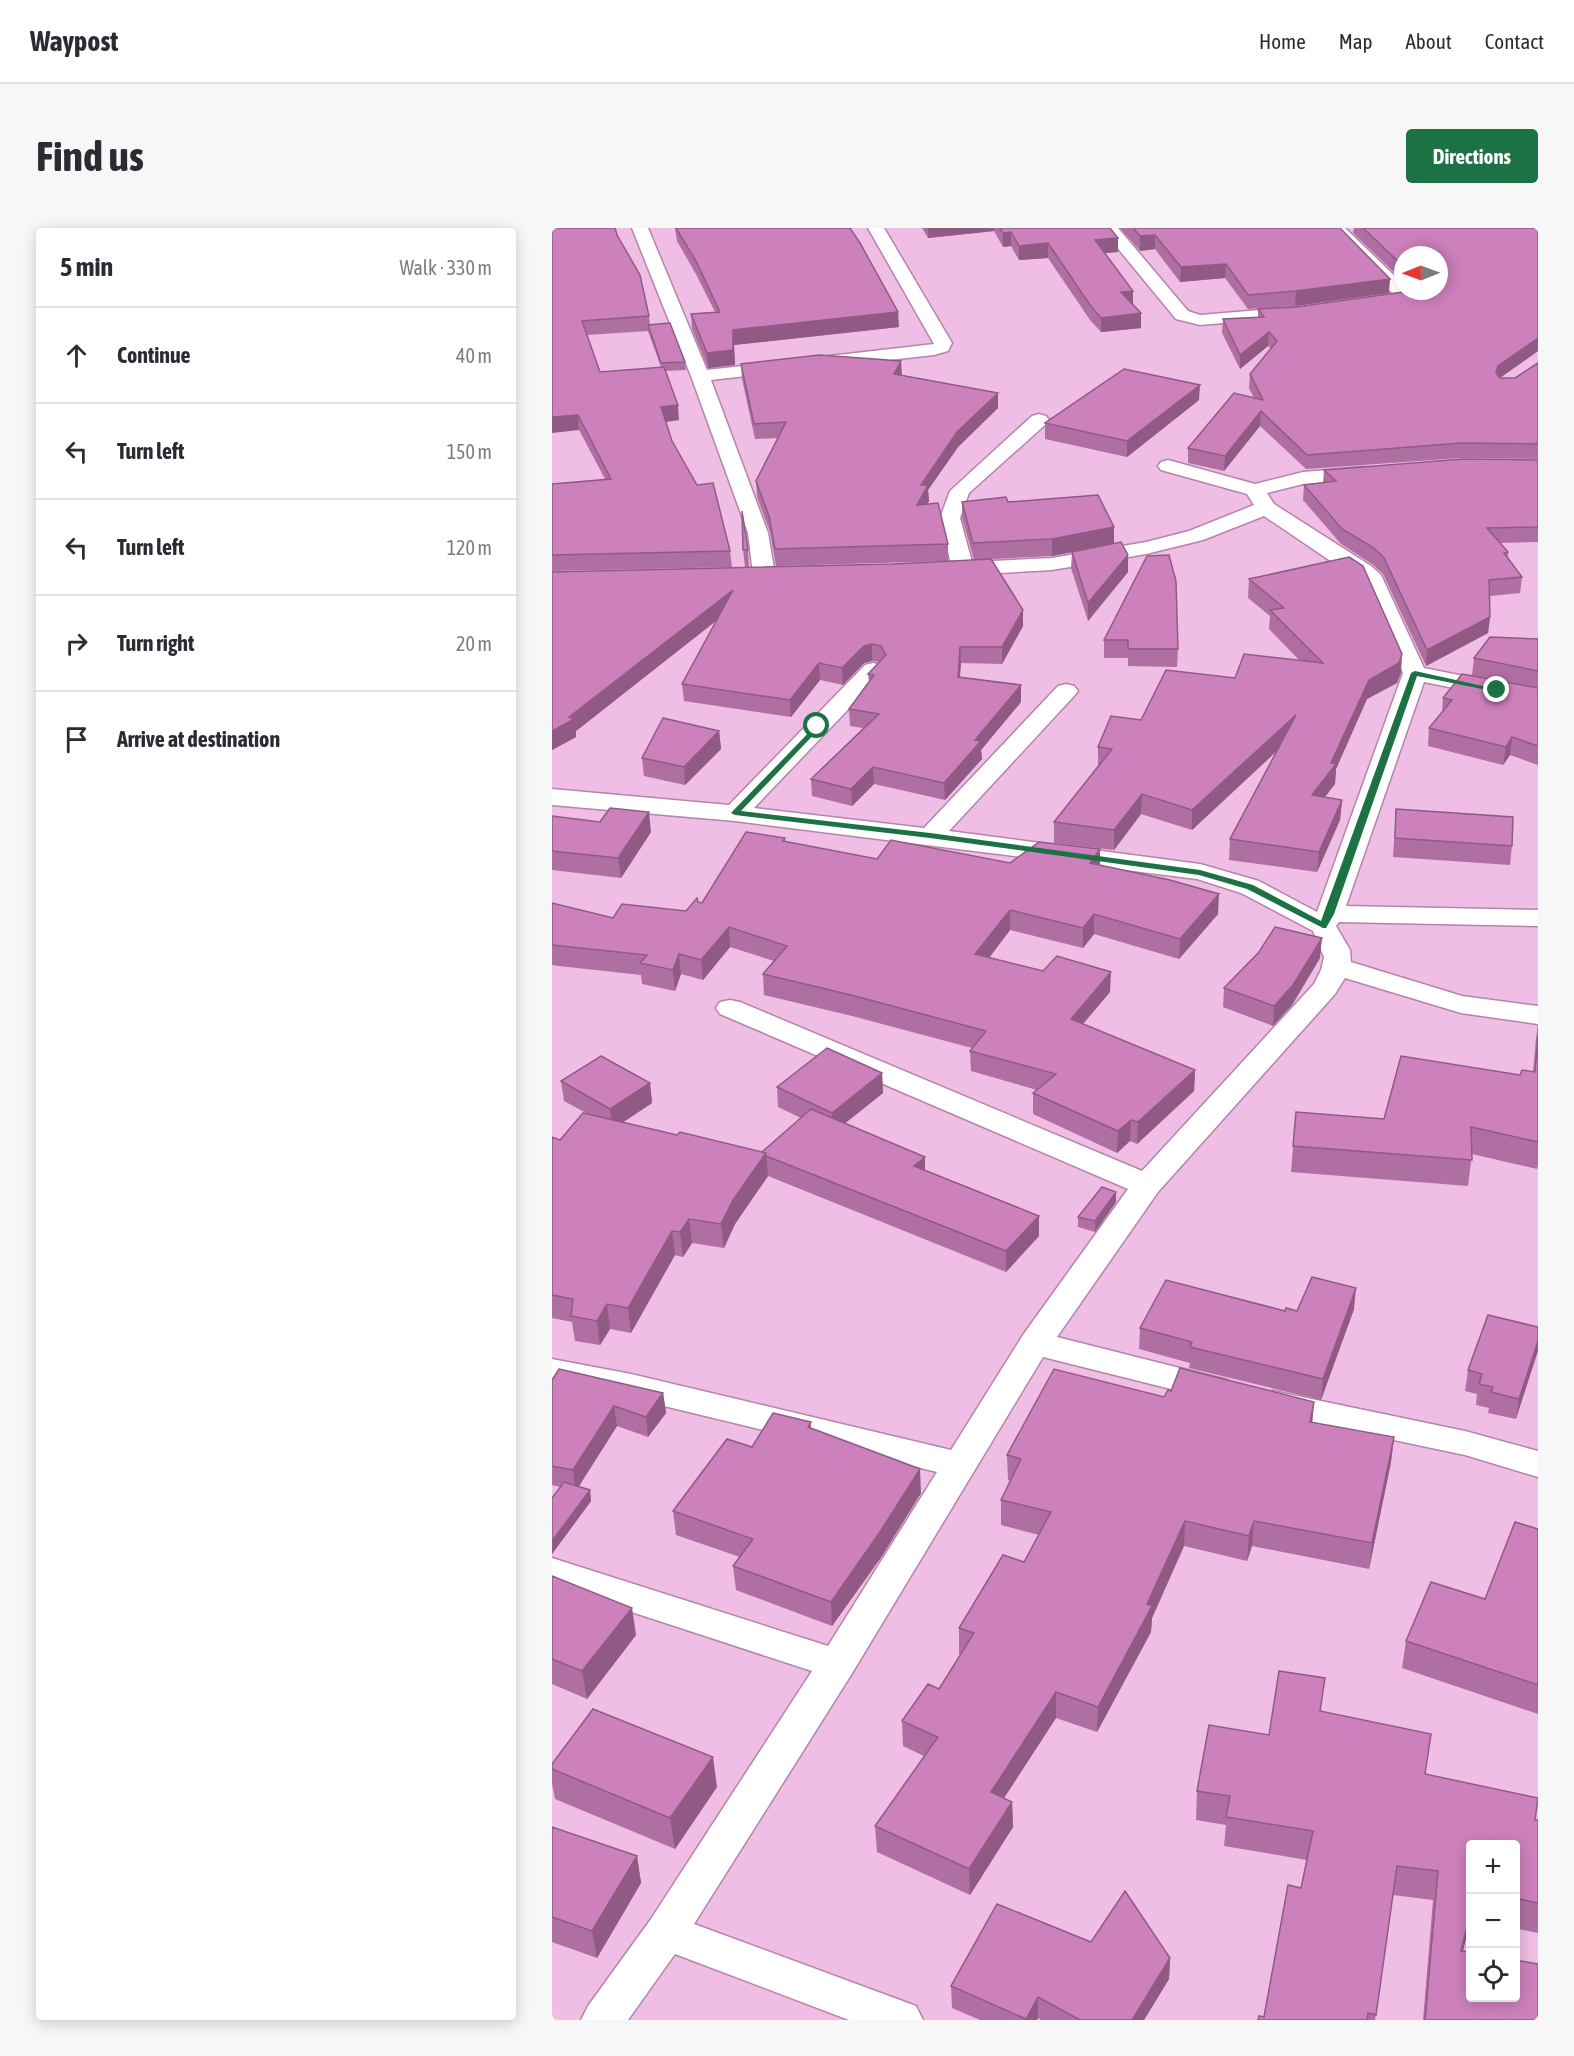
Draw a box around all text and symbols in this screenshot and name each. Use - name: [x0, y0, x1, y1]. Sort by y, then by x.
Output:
- text: Waypost: [30, 25, 118, 57]
- text: Home: [1259, 29, 1306, 53]
- text: Map: [1339, 29, 1373, 53]
- text: About: [1406, 29, 1452, 53]
- text: Contact: [1485, 29, 1544, 53]
- button: Directions: [1406, 129, 1538, 183]
- text: Find us: [36, 132, 144, 180]
- north arrow: [1394, 246, 1448, 300]
- text: 5 min: [60, 252, 113, 282]
- text: Walk · 330 m: [400, 256, 492, 279]
- icon: ahead: [60, 339, 93, 372]
- text: Continue: [117, 342, 191, 368]
- text: 40 m: [456, 344, 492, 367]
- icon: left: [60, 435, 93, 468]
- text: Turn left: [117, 438, 184, 464]
- text: 150 m: [447, 440, 492, 463]
- icon: left: [60, 531, 93, 564]
- text: Turn left: [117, 534, 184, 560]
- text: 120 m: [447, 536, 492, 559]
- icon: right: [60, 627, 93, 660]
- text: Turn right: [117, 630, 194, 656]
- text: 20 m: [456, 632, 492, 655]
- route end: [1483, 676, 1509, 702]
- route start: [803, 712, 829, 738]
- icon: arrive: [60, 723, 93, 756]
- text: Arrive at destination: [117, 726, 280, 752]
- map controls: [1466, 1840, 1520, 2002]
- button: +: [1466, 1840, 1520, 1894]
- button: −: [1466, 1894, 1520, 1948]
- button: locate: [1466, 1948, 1520, 2002]

